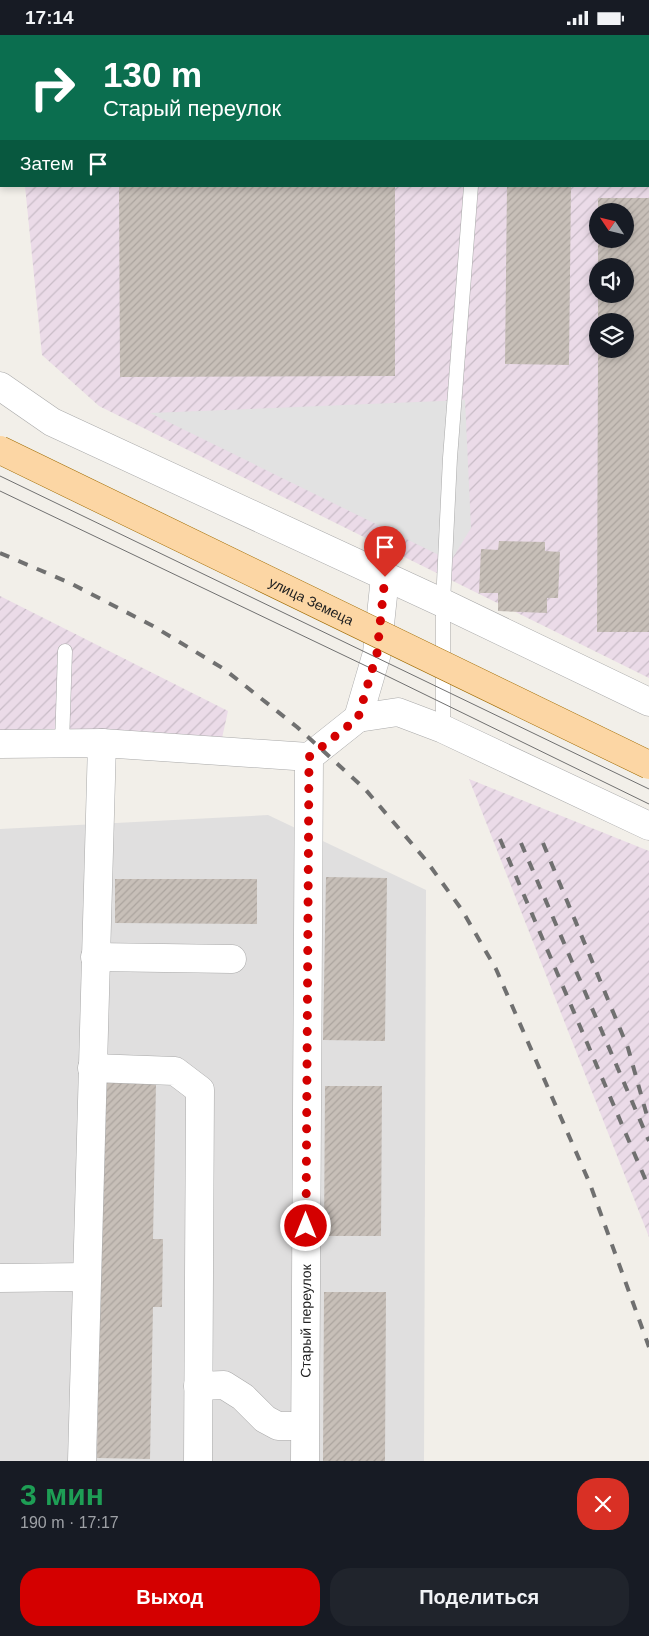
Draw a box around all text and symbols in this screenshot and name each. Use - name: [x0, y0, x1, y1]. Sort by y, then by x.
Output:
- text: 17:14: [25, 7, 74, 28]
- icon: right: [20, 55, 85, 120]
- text: 130 m: [103, 55, 202, 94]
- text: Старый переулок: [103, 96, 281, 121]
- icon: arrive: [84, 150, 112, 178]
- text: Затем: [20, 153, 74, 174]
- north arrow: [589, 203, 634, 247]
- map controls: [589, 203, 634, 358]
- button: sound: [589, 258, 634, 303]
- button: layers: [589, 313, 634, 358]
- pin: [364, 526, 406, 577]
- icon: arrive: [371, 533, 399, 561]
- street label: улица Земеца: [266, 574, 356, 628]
- position arrow: [279, 1199, 331, 1251]
- street label: Старый переулок: [297, 1263, 314, 1378]
- text: 3 мин: [20, 1478, 104, 1511]
- button: close: [577, 1478, 629, 1530]
- text: 190 m · 17:17: [20, 1514, 119, 1531]
- button: Выход: [20, 1568, 320, 1626]
- button: Поделиться: [330, 1568, 629, 1626]

